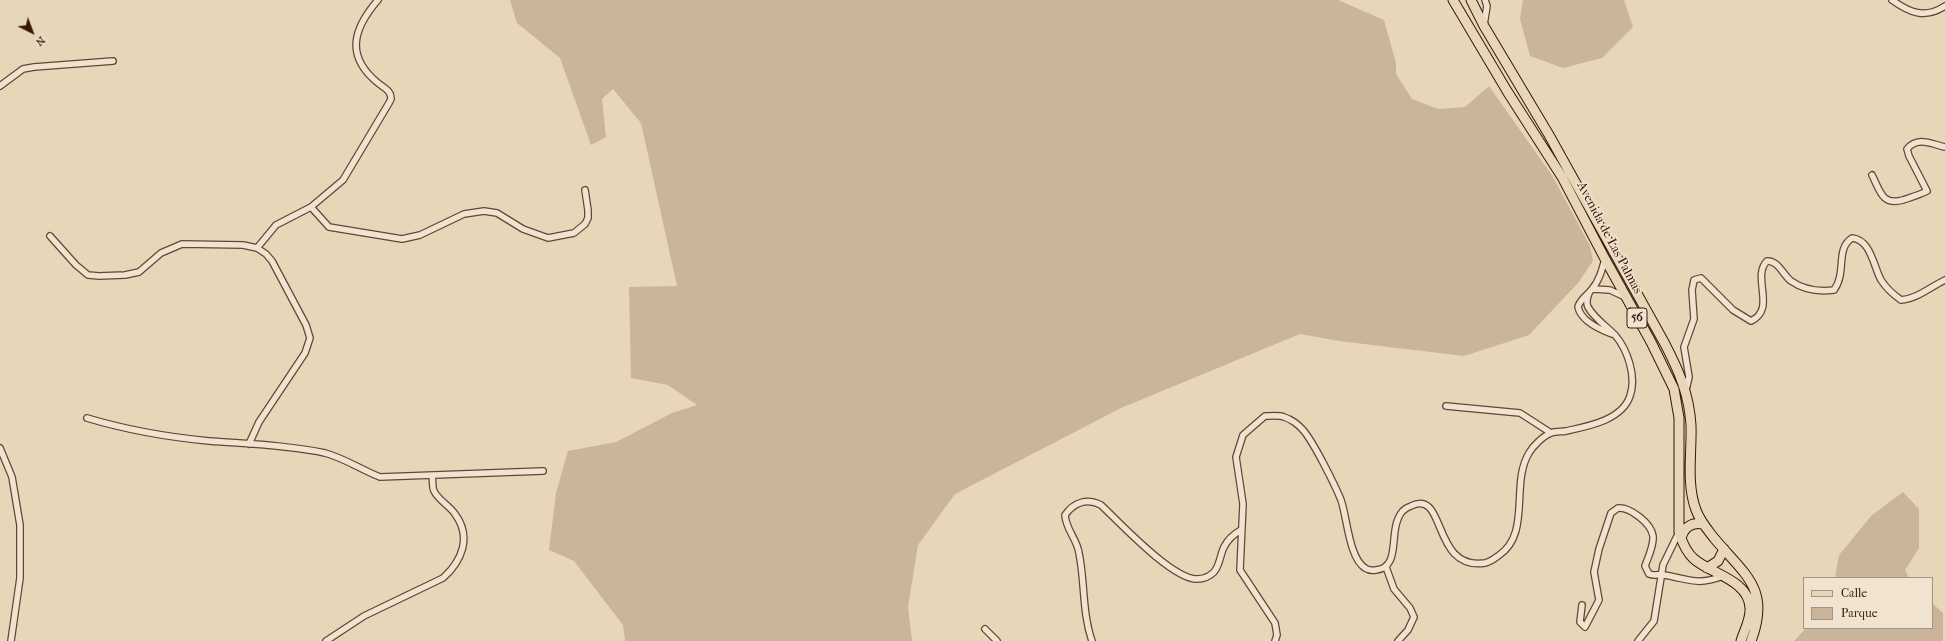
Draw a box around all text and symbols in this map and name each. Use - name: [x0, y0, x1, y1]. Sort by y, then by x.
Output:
- north arrow: [12, 12, 52, 52]
- text: N: [33, 34, 48, 49]
- street label: Avenida de Las Palmas: [1573, 179, 1645, 297]
- road number: 56: [1627, 308, 1647, 328]
- legend: [1803, 577, 1933, 629]
- text: Calle: [1841, 586, 1867, 600]
- text: Parque: [1841, 606, 1878, 620]

